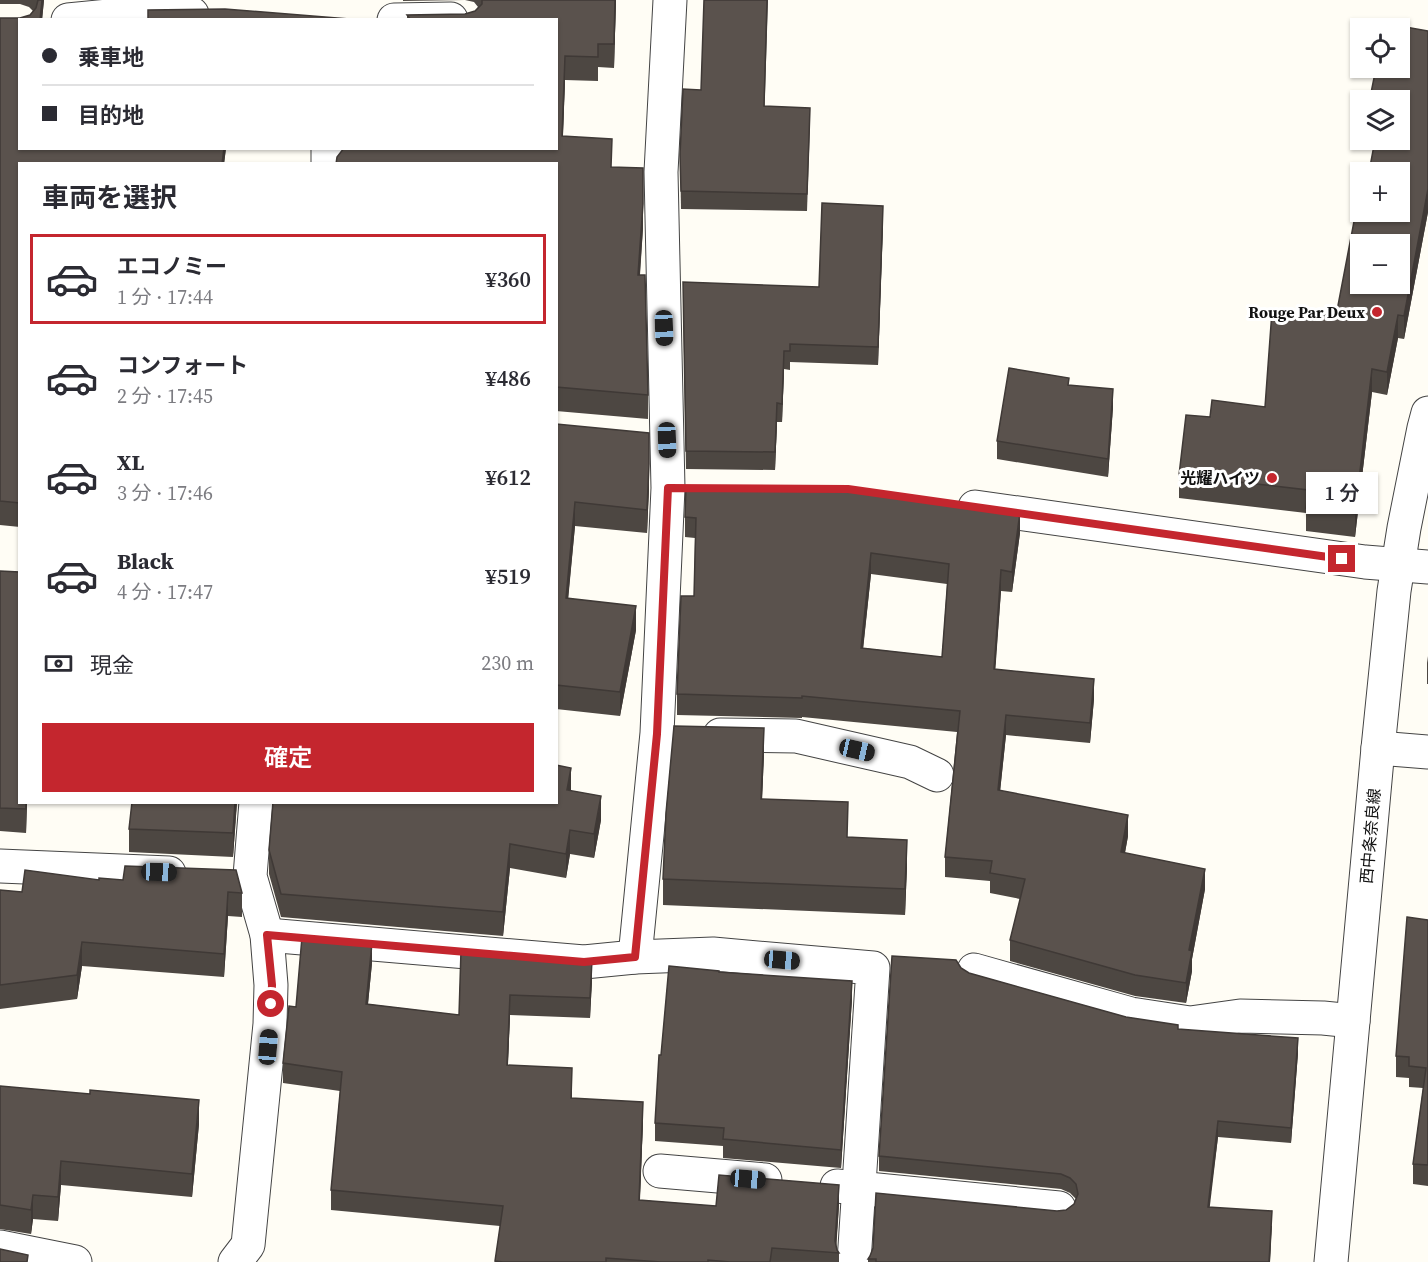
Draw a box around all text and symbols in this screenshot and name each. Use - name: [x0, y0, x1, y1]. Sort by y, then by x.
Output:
- map controls: [1350, 18, 1410, 294]
- button: locate: [1350, 18, 1410, 78]
- text: 乗車地: [78, 42, 144, 72]
- button: layers: [1350, 90, 1410, 150]
- text: 目的地: [78, 100, 144, 130]
- button: +: [1350, 162, 1410, 222]
- text: 車両を選択: [42, 179, 177, 216]
- button: −: [1350, 234, 1410, 294]
- text: エコノミー: [117, 251, 227, 281]
- icon: car: [45, 252, 99, 306]
- text: ¥360: [485, 264, 531, 294]
- text: 1 分 · 17:44: [117, 283, 213, 311]
- place label: Rouge Par Deux: [1248, 301, 1365, 323]
- marker: Rouge Par Deux: [1370, 305, 1384, 319]
- car: [654, 310, 674, 346]
- text: コンフォート: [117, 350, 248, 380]
- icon: car: [45, 351, 99, 405]
- text: ¥486: [485, 363, 531, 393]
- text: 2 分 · 17:45: [117, 382, 213, 410]
- car: [657, 422, 677, 458]
- text: XL: [117, 447, 144, 477]
- icon: car: [45, 450, 99, 504]
- text: ¥612: [485, 462, 531, 492]
- place label: 光耀ハイツ: [1180, 467, 1260, 489]
- marker: 光耀ハイツ: [1265, 471, 1279, 485]
- callout: 1 分: [1306, 472, 1378, 514]
- text: 3 分 · 17:46: [117, 479, 213, 507]
- text: 1 分: [1325, 479, 1359, 507]
- route end: [1328, 545, 1355, 572]
- text: Black: [117, 546, 174, 576]
- icon: car: [45, 549, 99, 603]
- text: ¥519: [485, 561, 531, 591]
- text: 4 分 · 17:47: [117, 578, 213, 606]
- icon: cash: [42, 647, 75, 680]
- text: 230 m: [481, 649, 534, 677]
- text: 現金: [90, 650, 134, 680]
- button: 確定: [42, 723, 534, 792]
- car: [837, 737, 877, 763]
- street label: 西中条奈良線: [1355, 787, 1385, 885]
- car: [141, 862, 177, 882]
- car: [763, 949, 801, 971]
- route start: [257, 990, 284, 1017]
- car: [257, 1028, 279, 1066]
- car: [729, 1168, 767, 1190]

